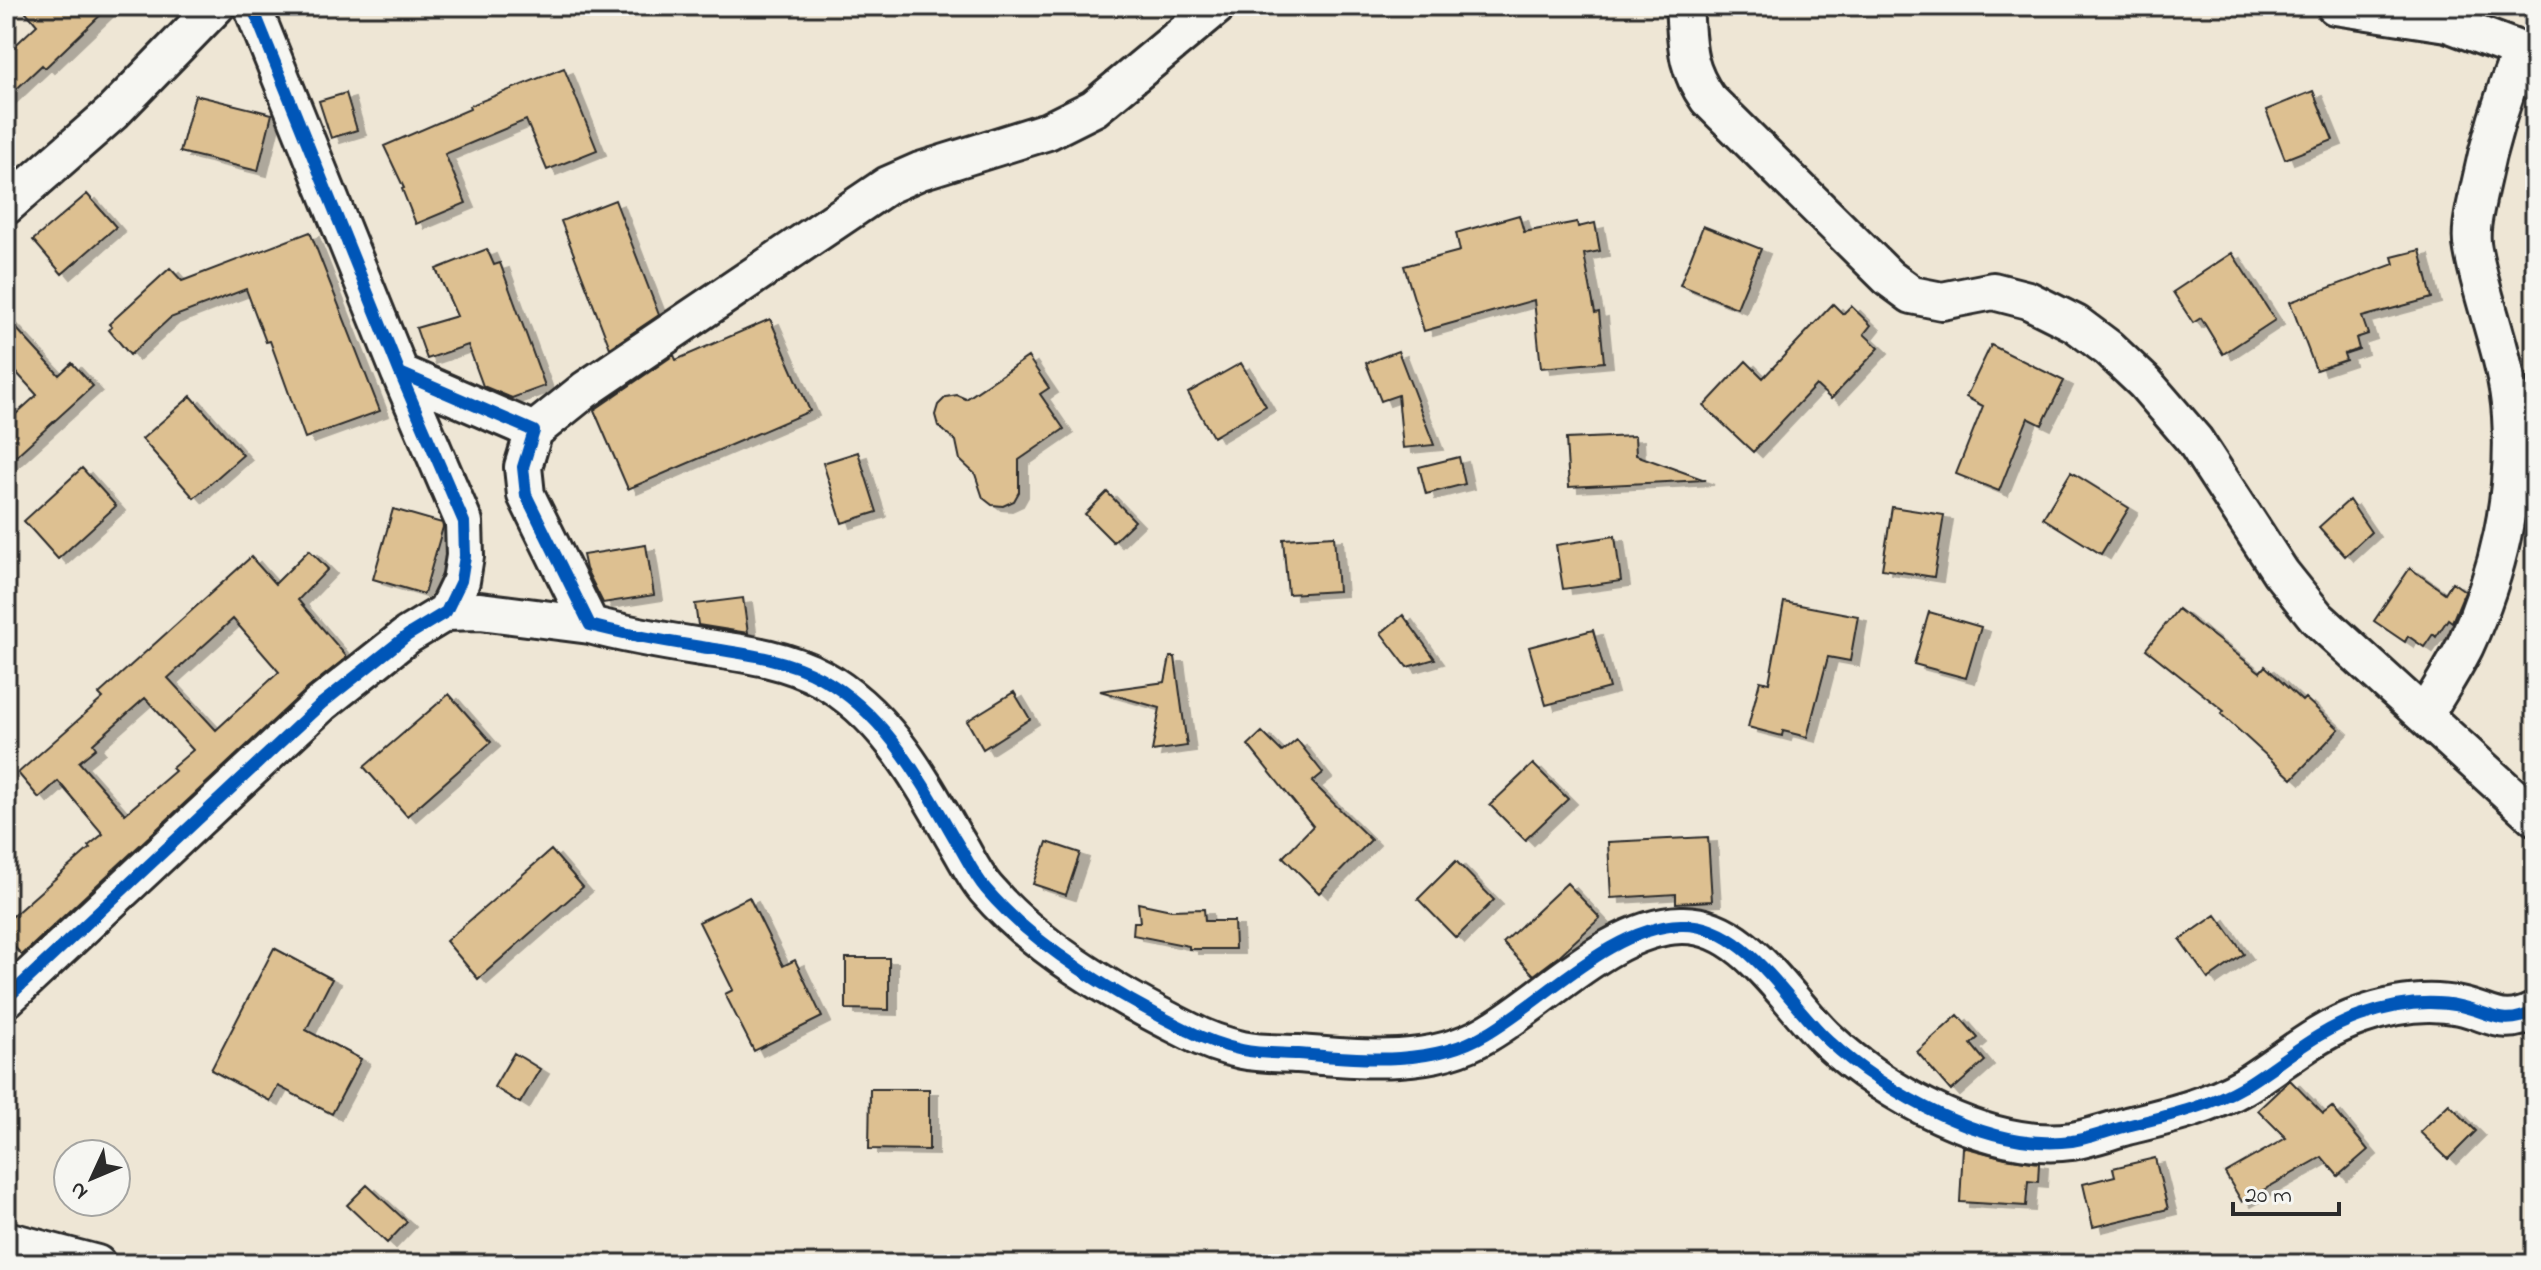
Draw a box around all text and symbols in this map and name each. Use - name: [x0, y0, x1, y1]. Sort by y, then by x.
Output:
- north arrow: [52, 1138, 132, 1218]
- scale bar: [2233, 1166, 2339, 1216]
- text: N: [63, 1173, 96, 1206]
- text: 20 m: [2245, 1179, 2292, 1214]

